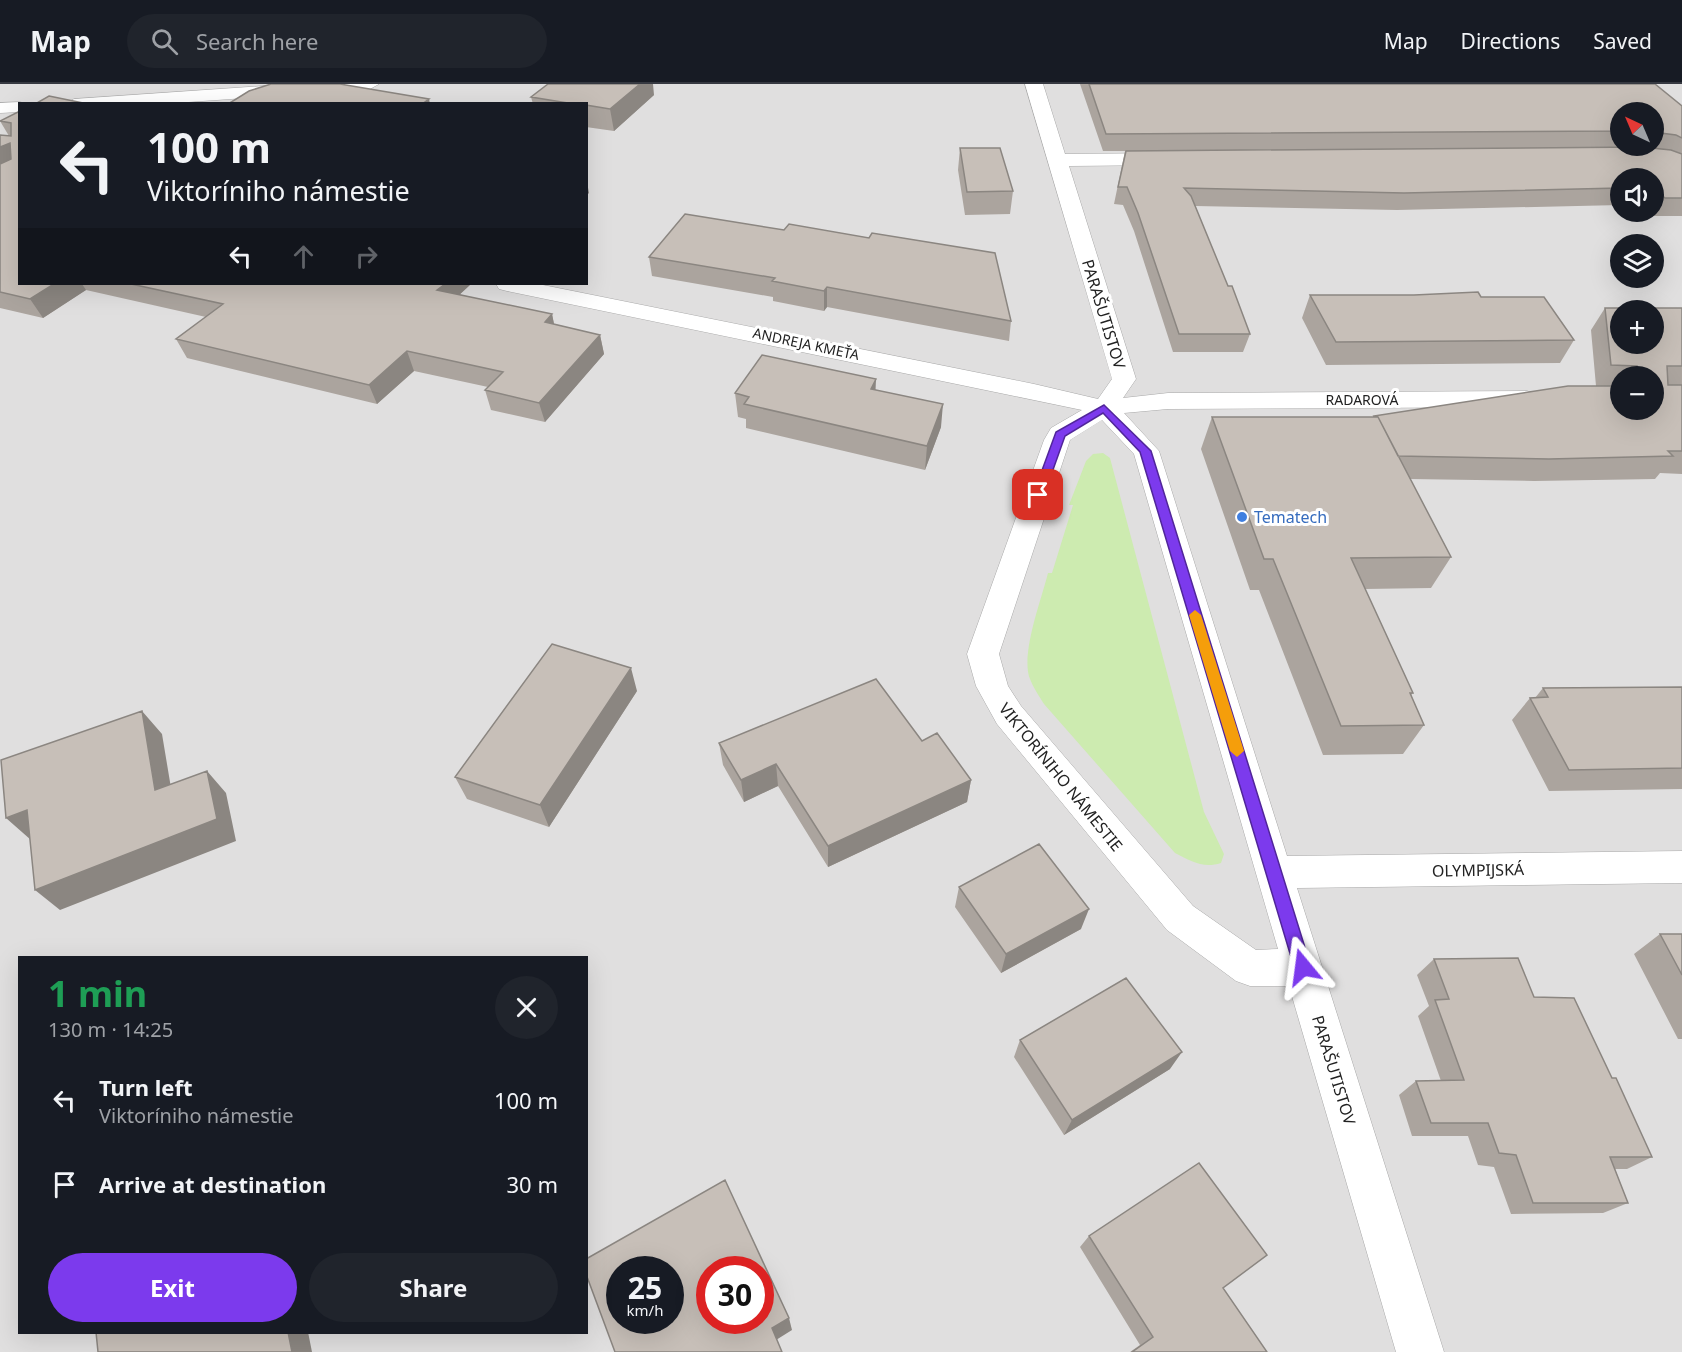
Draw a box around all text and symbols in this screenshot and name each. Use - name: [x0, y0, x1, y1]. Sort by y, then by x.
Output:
- search box: [127, 14, 547, 68]
- text: Map: [30, 22, 91, 60]
- icon: search: [148, 25, 181, 58]
- text: Search here: [196, 26, 318, 56]
- text: Map: [1384, 27, 1428, 55]
- text: Directions: [1461, 27, 1560, 55]
- text: Saved: [1593, 27, 1652, 55]
- north arrow: [1610, 102, 1664, 156]
- map controls: [1610, 102, 1664, 420]
- text: 100 m: [147, 118, 271, 175]
- icon: left: [48, 126, 126, 204]
- button: sound: [1610, 168, 1664, 222]
- text: Viktoríniho námestie: [147, 172, 410, 209]
- button: layers: [1610, 234, 1664, 288]
- icon: left: [224, 240, 257, 273]
- icon: ahead: [287, 240, 320, 273]
- icon: right: [350, 240, 383, 273]
- street label: PARAŠUTISTOV: [1077, 257, 1131, 372]
- button: +: [1610, 300, 1664, 354]
- street label: ANDREJA KMEŤA: [751, 323, 861, 364]
- button: −: [1610, 366, 1664, 420]
- street label: RADAROVÁ: [1326, 390, 1398, 409]
- pin: [1012, 469, 1063, 520]
- icon: arrive: [1021, 478, 1054, 511]
- place label: Tematech: [1254, 506, 1327, 528]
- marker: Tematech: [1235, 510, 1249, 524]
- street label: VIKTORÍNIHO NÁMESTIE: [994, 698, 1128, 856]
- street label: OLYMPIJSKÁ: [1432, 858, 1525, 882]
- position arrow: [1271, 935, 1335, 999]
- text: 1 min: [48, 969, 147, 1018]
- button: close: [495, 976, 558, 1039]
- street label: PARAŠUTISTOV: [1307, 1013, 1361, 1128]
- text: 130 m · 14:25: [48, 1016, 173, 1043]
- text: Turn left: [99, 1072, 193, 1102]
- icon: left: [48, 1084, 81, 1117]
- text: 100 m: [494, 1085, 558, 1115]
- text: Viktoríniho námestie: [99, 1102, 294, 1129]
- icon: arrive: [48, 1168, 81, 1201]
- text: Arrive at destination: [99, 1169, 326, 1199]
- text: 30 m: [507, 1169, 558, 1199]
- button: Exit: [48, 1253, 297, 1322]
- button: Share: [309, 1253, 558, 1322]
- speed limit sign: 30: [696, 1256, 774, 1334]
- text: 25: [628, 1267, 662, 1308]
- text: km/h: [627, 1300, 663, 1320]

